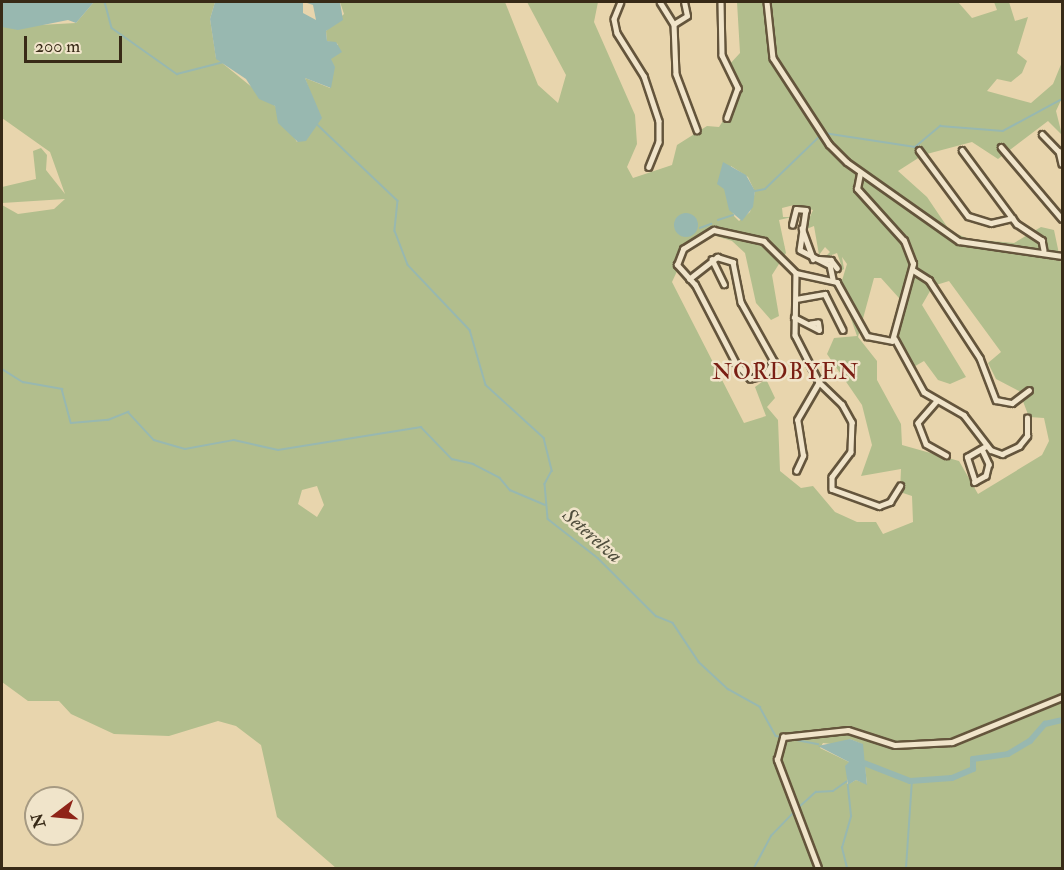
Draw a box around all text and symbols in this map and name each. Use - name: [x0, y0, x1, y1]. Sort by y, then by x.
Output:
- scale bar: [27, 24, 124, 62]
- text: 200 m: [35, 35, 80, 58]
- district label: NORDBYEN: [712, 360, 860, 386]
- water label: Seterelva: [557, 503, 627, 569]
- north arrow: [24, 786, 84, 846]
- text: N: [27, 811, 50, 830]

